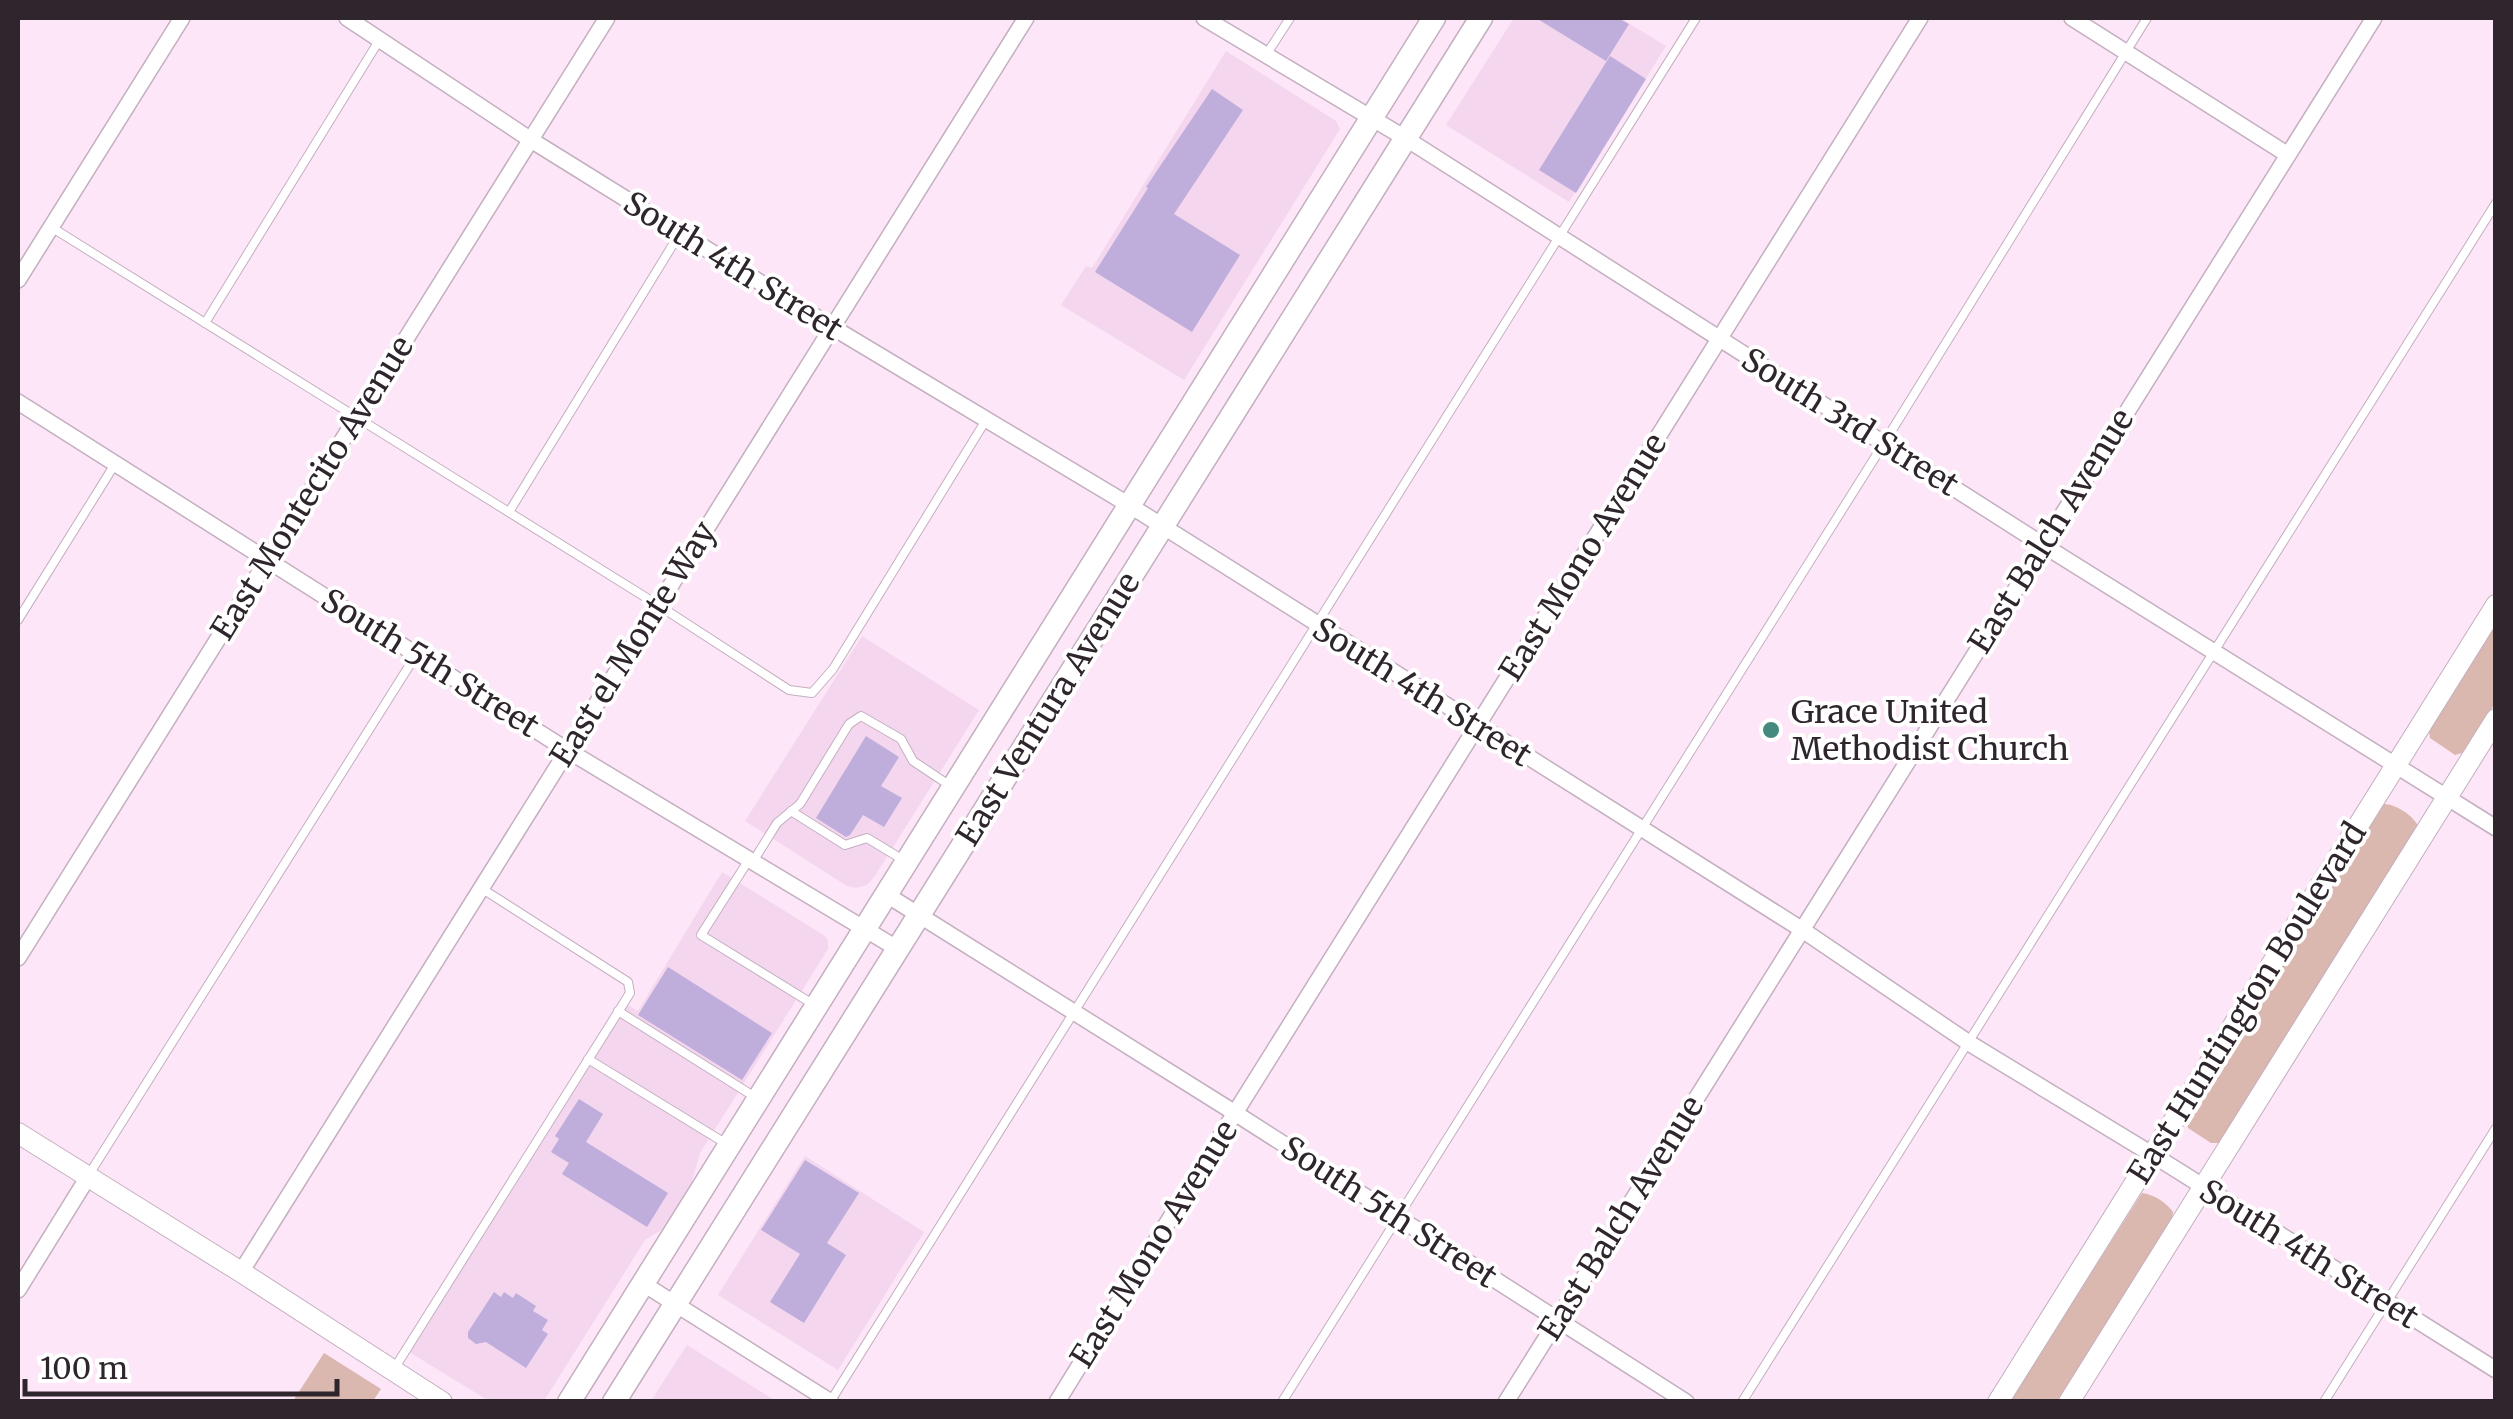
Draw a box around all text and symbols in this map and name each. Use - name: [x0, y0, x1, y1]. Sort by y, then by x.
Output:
- street label: South 4th Street: [616, 183, 850, 350]
- street label: East Montecito Avenue: [202, 329, 422, 647]
- street label: South 3rd Street: [1734, 339, 1966, 505]
- street label: East Balch Avenue: [1960, 401, 2142, 661]
- street label: East Mono Avenue: [1491, 426, 1675, 688]
- street label: East el Monte Way: [542, 514, 725, 774]
- street label: East Ventura Avenue: [948, 565, 1148, 853]
- street label: South 5th Street: [314, 580, 547, 746]
- street label: South 4th Street: [1305, 609, 1539, 776]
- place label: Grace United Methodist Church: [1791, 692, 2069, 769]
- marker: Grace United Methodist Church: [1760, 719, 1782, 741]
- street label: East Huntington Boulevard: [2119, 815, 2375, 1191]
- street label: East Balch Avenue: [1530, 1088, 1712, 1348]
- street label: East Mono Avenue: [1062, 1113, 1246, 1375]
- street label: South 5th Street: [1274, 1127, 1505, 1297]
- street label: South 4th Street: [2192, 1171, 2426, 1338]
- scale bar: [25, 1334, 338, 1396]
- text: 100 m: [40, 1349, 128, 1387]

